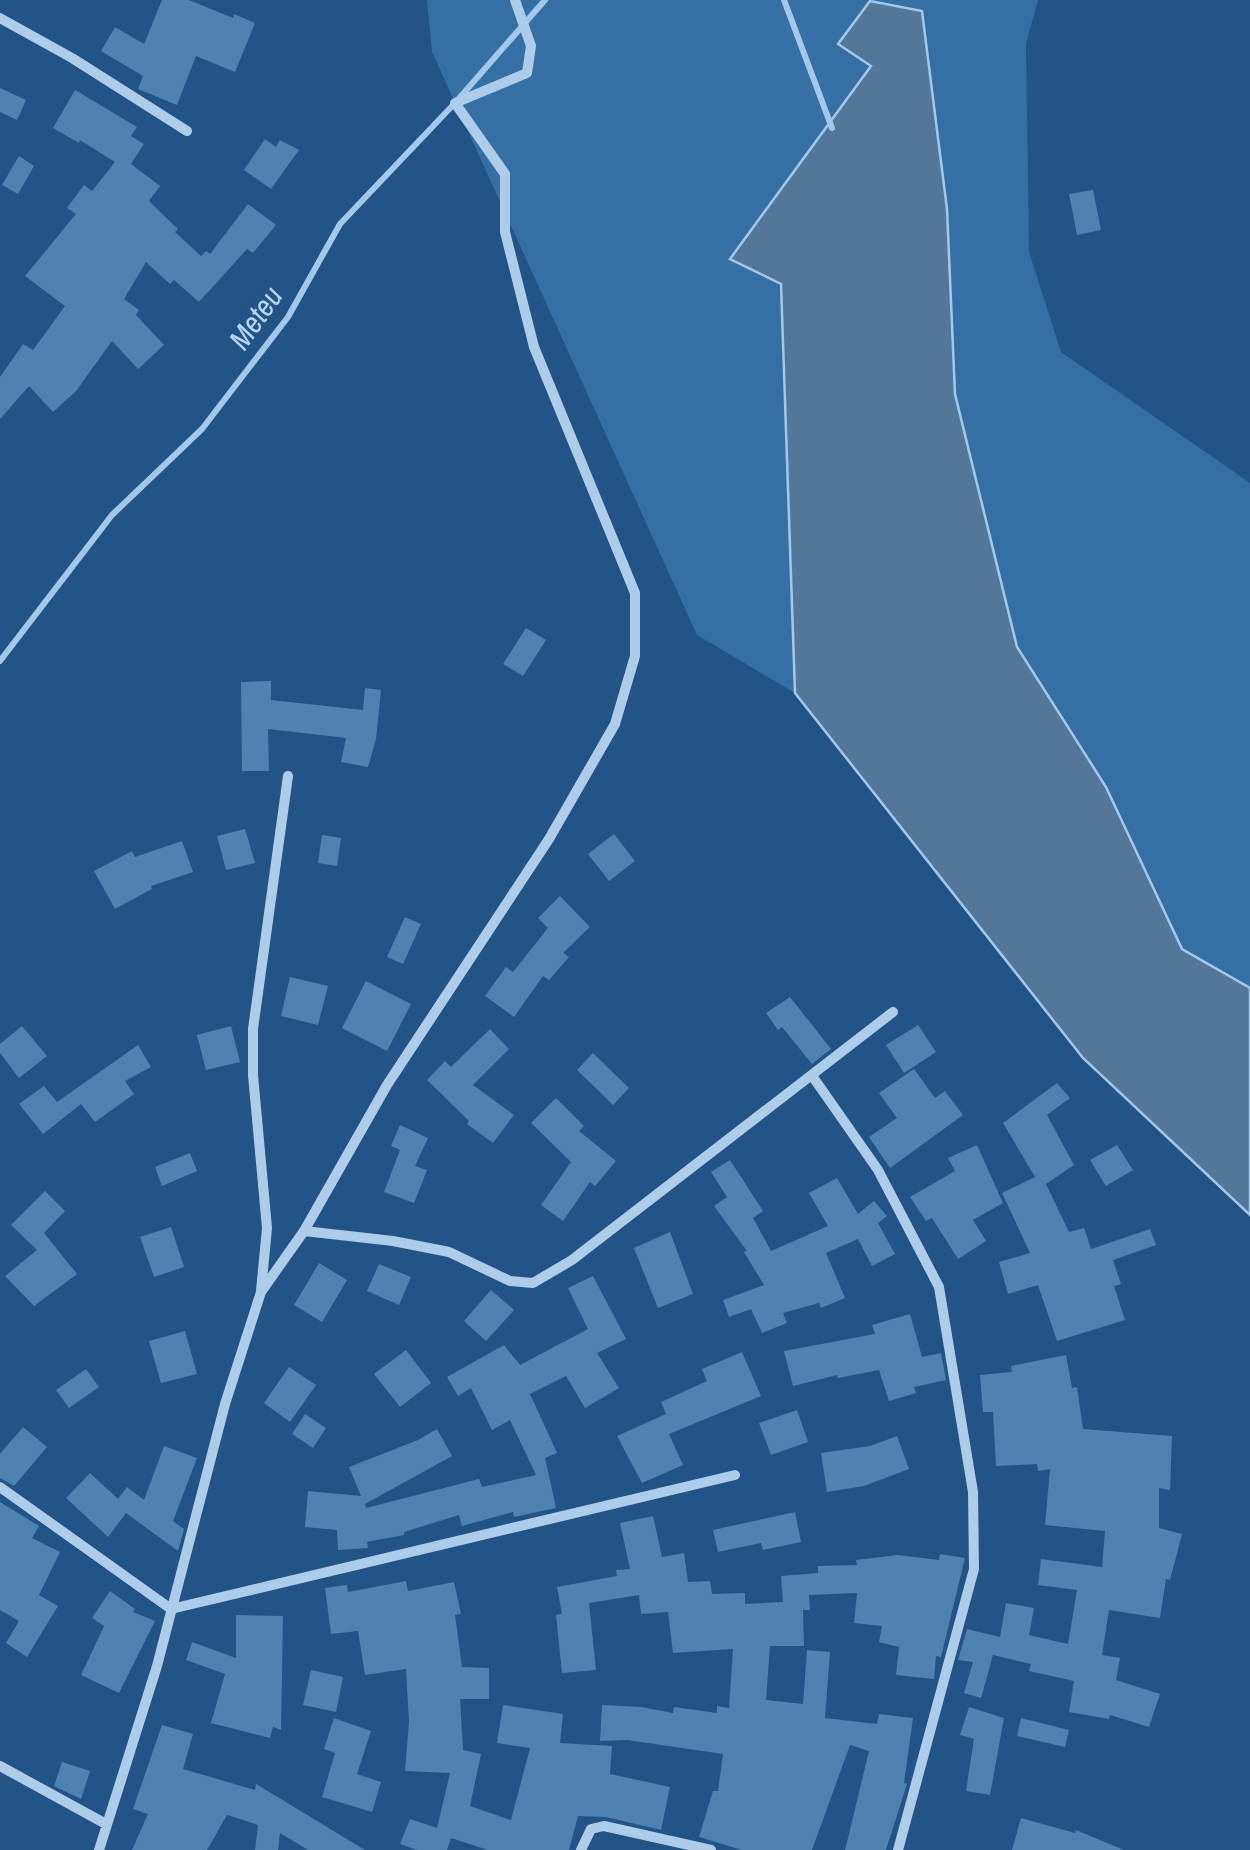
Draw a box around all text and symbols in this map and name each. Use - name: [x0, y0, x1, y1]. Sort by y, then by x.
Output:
- water label: Meteu: [219, 278, 291, 357]

